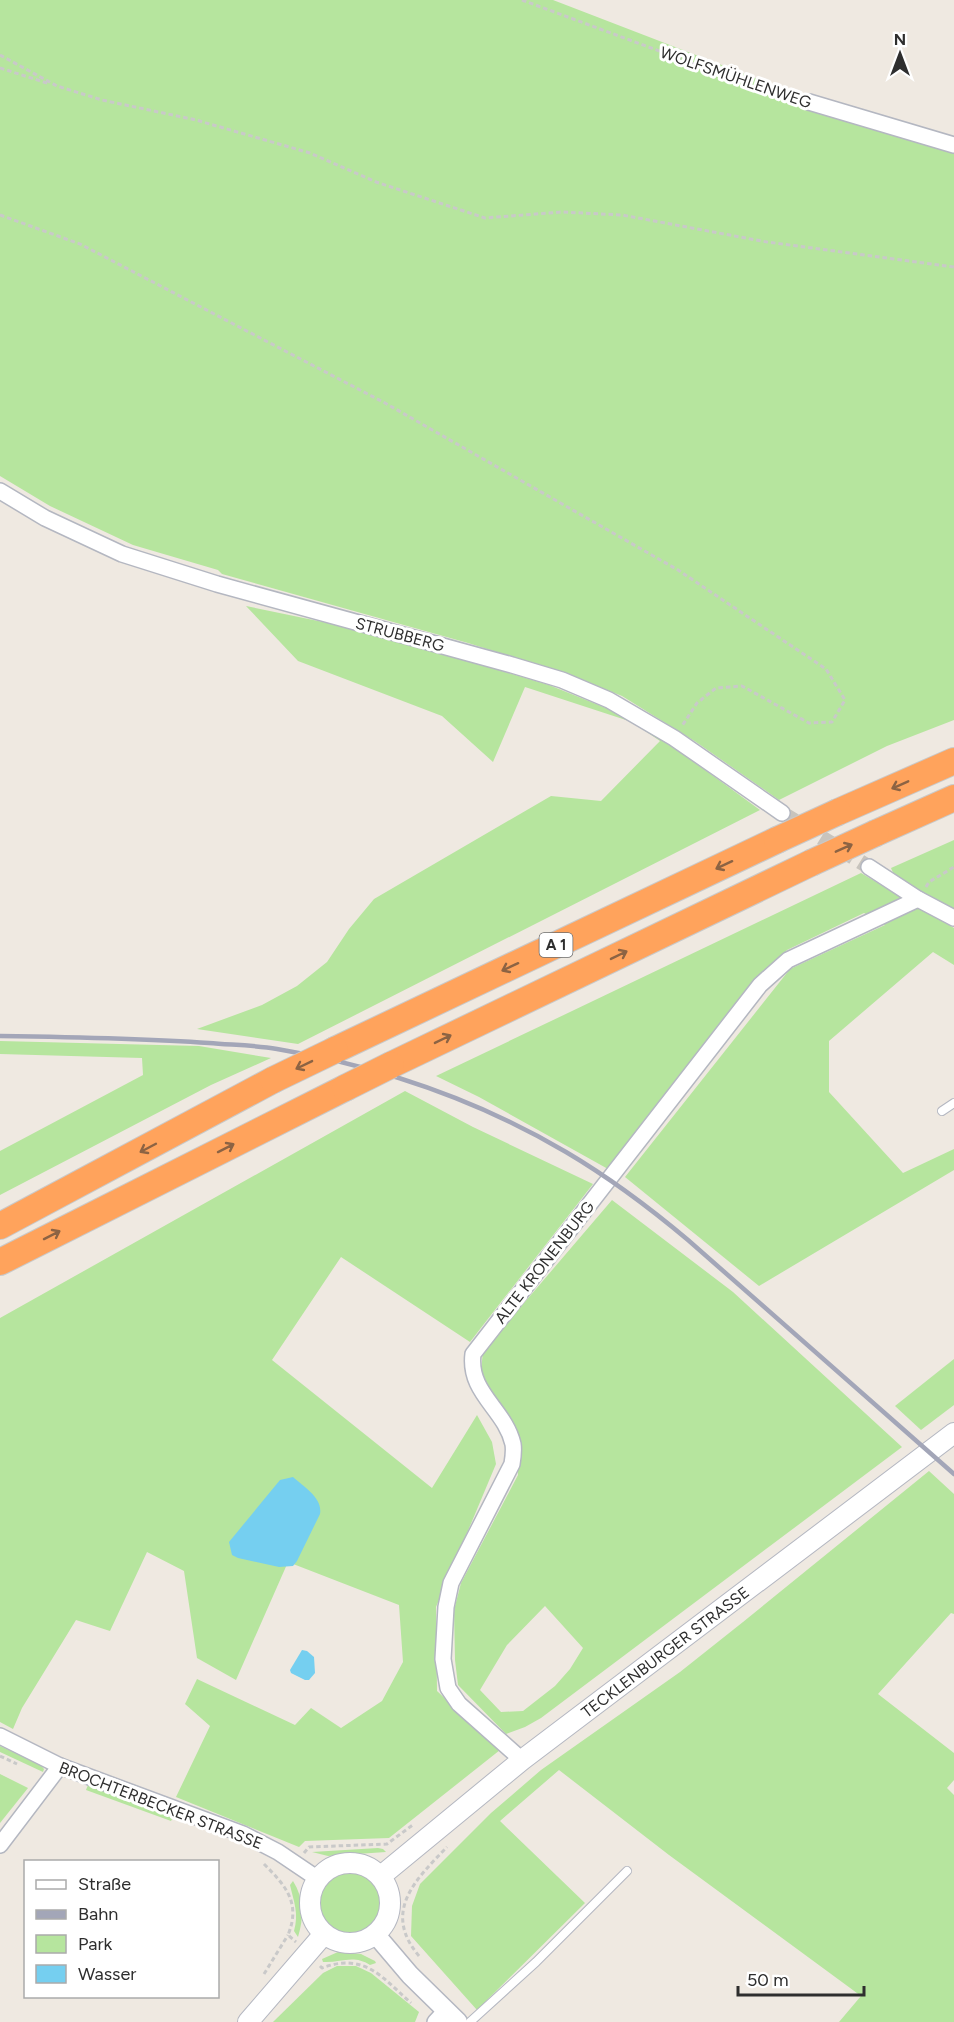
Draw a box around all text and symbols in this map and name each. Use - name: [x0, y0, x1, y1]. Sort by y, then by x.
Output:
- north arrow: [870, 24, 930, 84]
- text: N: [894, 30, 906, 49]
- street label: WOLFSMÜHLENWEG: [658, 43, 814, 112]
- street label: STRUBBERG: [353, 614, 446, 655]
- one-way arrow: [892, 780, 910, 791]
- one-way arrow: [834, 841, 852, 853]
- one-way arrow: [715, 859, 733, 871]
- road number: A 1: [540, 933, 572, 957]
- one-way arrow: [609, 948, 627, 960]
- one-way arrow: [501, 961, 519, 973]
- one-way arrow: [434, 1033, 452, 1045]
- one-way arrow: [295, 1060, 313, 1072]
- one-way arrow: [217, 1141, 235, 1153]
- one-way arrow: [139, 1142, 157, 1154]
- street label: ALTE KRONENBURG: [491, 1197, 598, 1327]
- one-way arrow: [43, 1229, 61, 1241]
- street label: TECKLENBURGER STRASSE: [578, 1583, 753, 1722]
- street label: BROCHTERBECKER STRASSE: [56, 1758, 265, 1853]
- legend: [24, 1860, 219, 1998]
- text: Straße: [78, 1873, 131, 1895]
- text: Bahn: [78, 1903, 118, 1925]
- text: Park: [78, 1933, 113, 1955]
- scale bar: [738, 1959, 864, 1997]
- text: Wasser: [78, 1963, 136, 1985]
- text: 50 m: [747, 1969, 789, 1991]

